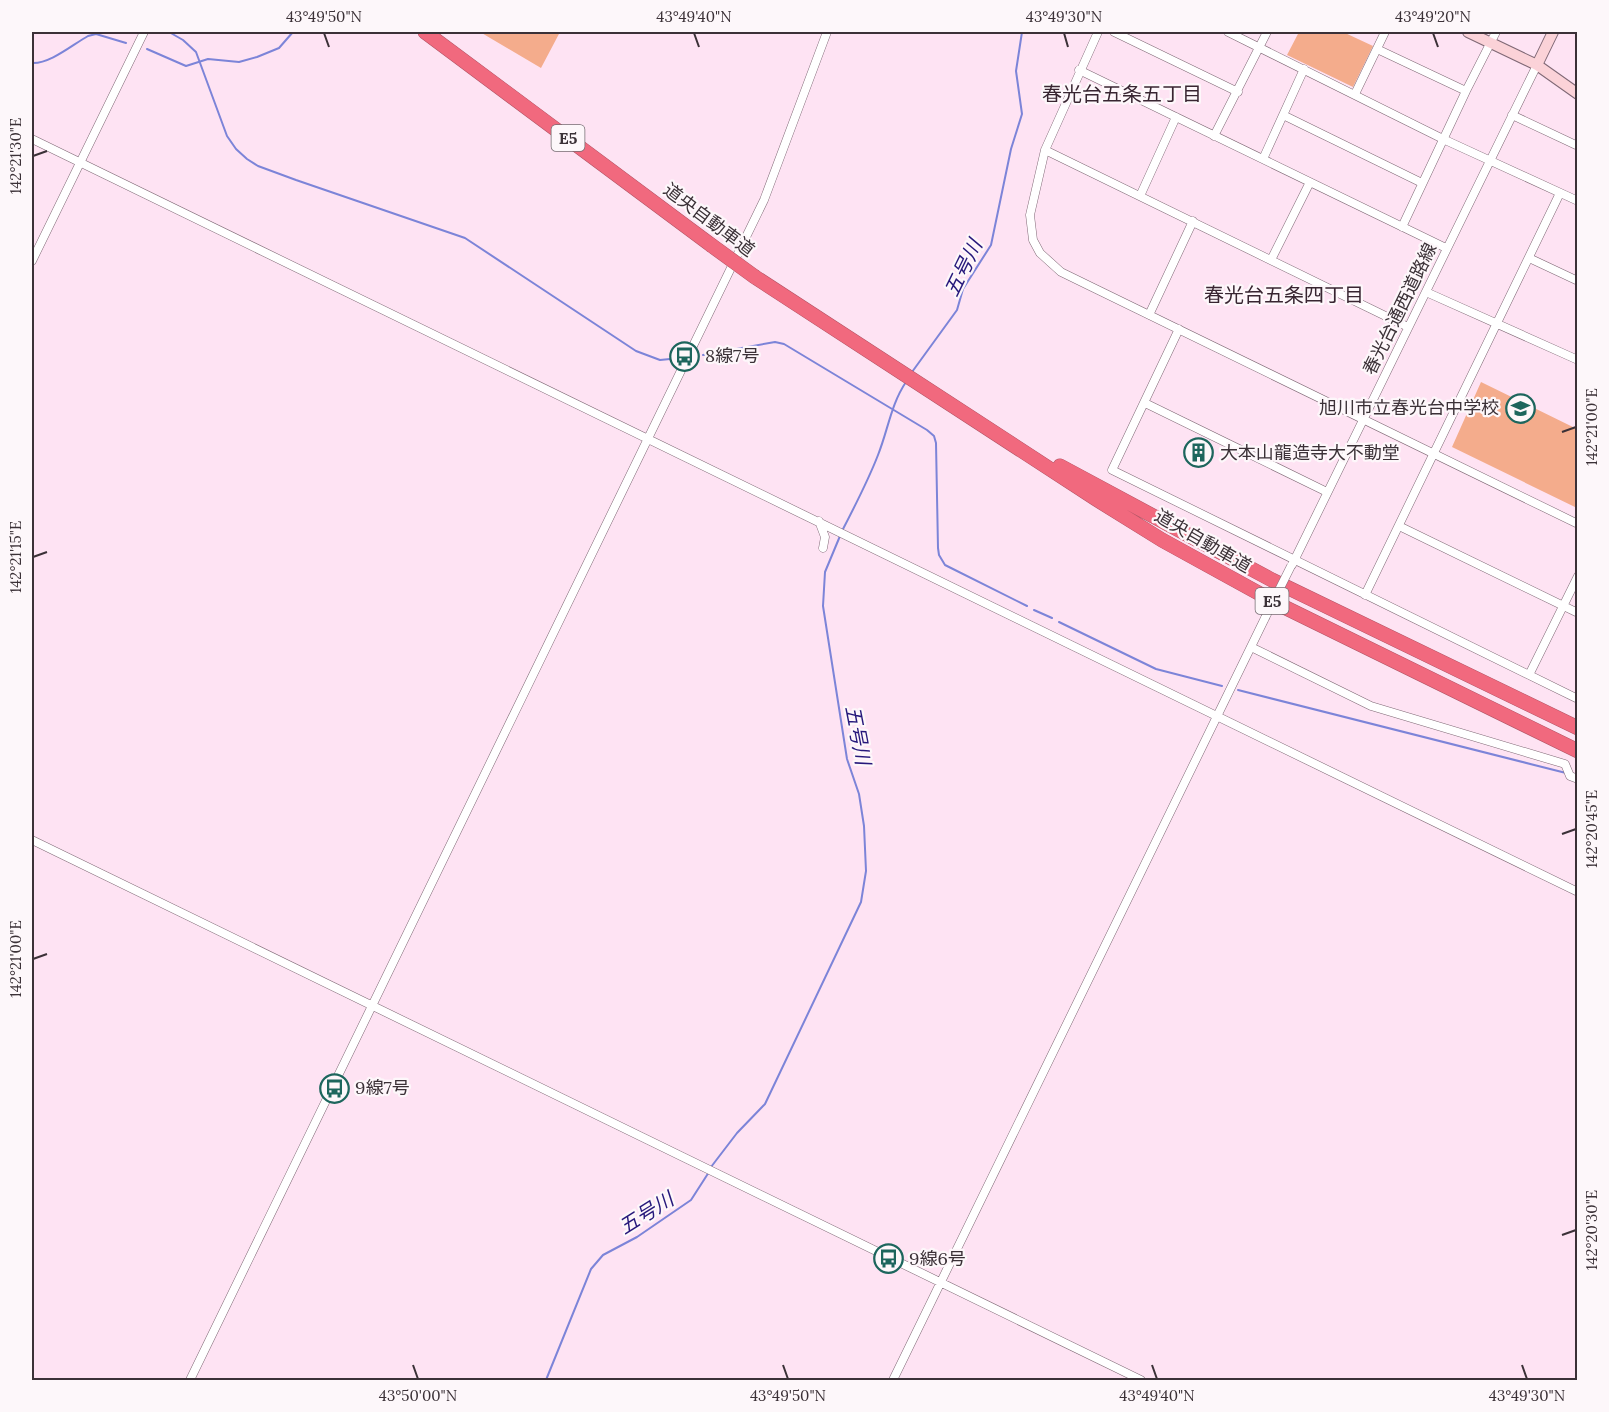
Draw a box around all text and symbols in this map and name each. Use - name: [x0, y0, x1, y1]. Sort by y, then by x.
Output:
- text: 43°49'50"N: [286, 7, 362, 26]
- text: 43°49'40"N: [656, 7, 732, 26]
- text: 43°49'30"N: [1026, 7, 1102, 26]
- text: 43°49'20"N: [1395, 7, 1471, 26]
- district label: 春光台五条五丁目: [1042, 81, 1202, 106]
- text: 142°21'30"E: [6, 118, 25, 194]
- road number: E5: [552, 125, 584, 151]
- street label: 道央自動車道: [659, 178, 759, 261]
- water label: 五号川: [938, 234, 988, 300]
- street label: 春光台通西道路線: [1358, 239, 1441, 379]
- district label: 春光台五条四丁目: [1204, 282, 1364, 307]
- bus stop icon: 8線7号: [668, 340, 700, 372]
- place label: 8線7号: [705, 344, 759, 367]
- text: 142°21'00"E: [1582, 388, 1601, 466]
- school or university icon: 旭川市立春光台中学校: [1504, 392, 1536, 424]
- place label: 旭川市立春光台中学校: [1319, 396, 1499, 419]
- building icon: 大本山龍造寺大不動堂: [1183, 437, 1215, 469]
- place label: 大本山龍造寺大不動堂: [1220, 441, 1400, 464]
- street label: 道央自動車道: [1151, 504, 1256, 578]
- text: 142°21'15"E: [6, 521, 25, 593]
- road number: E5: [1256, 588, 1288, 614]
- water label: 五号川: [840, 703, 877, 769]
- text: 142°20'45"E: [1582, 790, 1601, 868]
- text: 142°21'00"E: [6, 920, 25, 998]
- bus stop icon: 9線7号: [318, 1072, 350, 1104]
- place label: 9線7号: [355, 1076, 410, 1099]
- water label: 五号川: [614, 1185, 679, 1239]
- text: 142°20'30"E: [1582, 1190, 1601, 1270]
- bus stop icon: 9線6号: [872, 1243, 904, 1275]
- place label: 9線6号: [909, 1247, 966, 1270]
- text: 43°50'00"N: [379, 1386, 457, 1405]
- text: 43°49'50"N: [750, 1386, 826, 1405]
- text: 43°49'40"N: [1119, 1386, 1195, 1405]
- text: 43°49'30"N: [1489, 1386, 1565, 1405]

